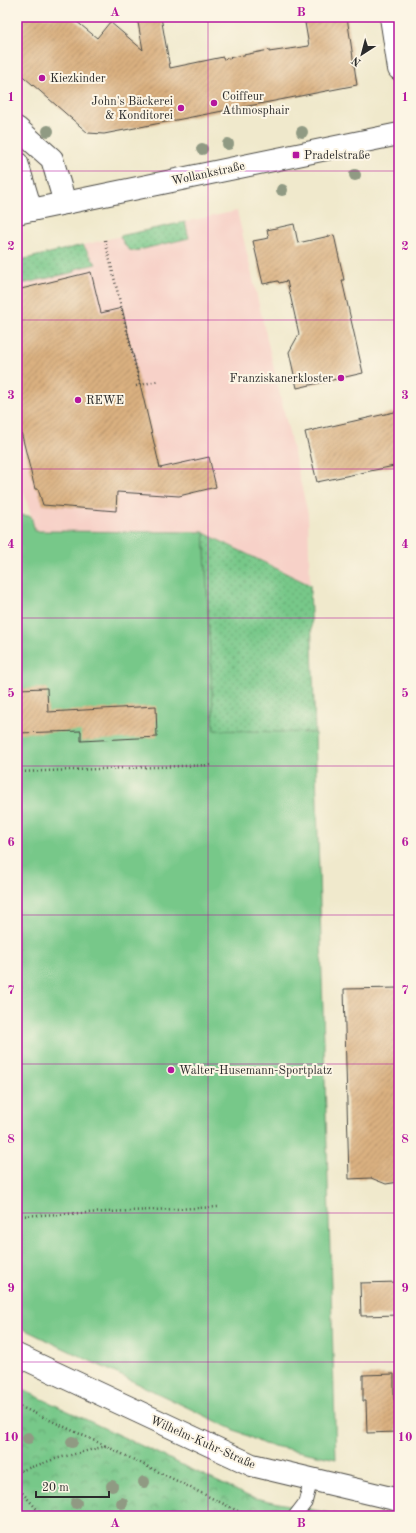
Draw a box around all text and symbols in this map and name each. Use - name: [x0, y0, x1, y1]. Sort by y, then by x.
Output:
- text: A: [110, 6, 120, 19]
- text: B: [296, 6, 306, 19]
- north arrow: [342, 34, 382, 74]
- text: N: [350, 54, 364, 68]
- marker: Kiezkinder: [37, 73, 47, 83]
- place label: Kiezkinder: [50, 73, 106, 85]
- text: 1: [7, 91, 15, 104]
- place label: Coiffeur Athmosphair: [222, 91, 289, 117]
- text: 1: [401, 91, 409, 104]
- place label: John's Bäckerei & Konditorei: [91, 96, 173, 122]
- marker: Coiffeur Athmosphair: [209, 98, 219, 108]
- marker: John's Bäckerei & Konditorei: [176, 103, 186, 113]
- marker: Pradelstraße: [291, 150, 301, 160]
- place label: Pradelstraße: [304, 150, 371, 162]
- street label: Wollankstraße: [170, 160, 247, 188]
- text: 2: [7, 240, 15, 253]
- text: 2: [401, 240, 409, 253]
- place label: Franziskanerkloster: [229, 373, 333, 385]
- marker: Franziskanerkloster: [336, 373, 346, 383]
- text: 3: [7, 389, 15, 402]
- text: 3: [401, 389, 409, 402]
- marker: REWE: [73, 395, 83, 405]
- place label: REWE: [86, 395, 124, 407]
- text: 4: [7, 538, 15, 551]
- text: 4: [401, 538, 409, 551]
- text: 5: [7, 687, 15, 700]
- text: 5: [401, 687, 409, 700]
- text: 6: [7, 836, 15, 849]
- text: 6: [401, 836, 409, 849]
- text: 7: [7, 984, 15, 997]
- text: 7: [401, 984, 409, 997]
- marker: Walter-Husemann-Sportplatz: [166, 1065, 176, 1075]
- place label: Walter-Husemann-Sportplatz: [179, 1065, 332, 1077]
- text: 8: [7, 1133, 15, 1146]
- text: 8: [401, 1133, 409, 1146]
- text: 9: [7, 1282, 15, 1295]
- text: 9: [401, 1282, 409, 1295]
- street label: Wilhelm-Kuhr-Straße: [148, 1414, 257, 1472]
- text: 10: [3, 1431, 19, 1444]
- text: 10: [397, 1431, 413, 1444]
- scale bar: [36, 1473, 109, 1499]
- text: 20 m: [42, 1482, 69, 1494]
- text: A: [110, 1517, 120, 1530]
- text: B: [296, 1517, 306, 1530]

